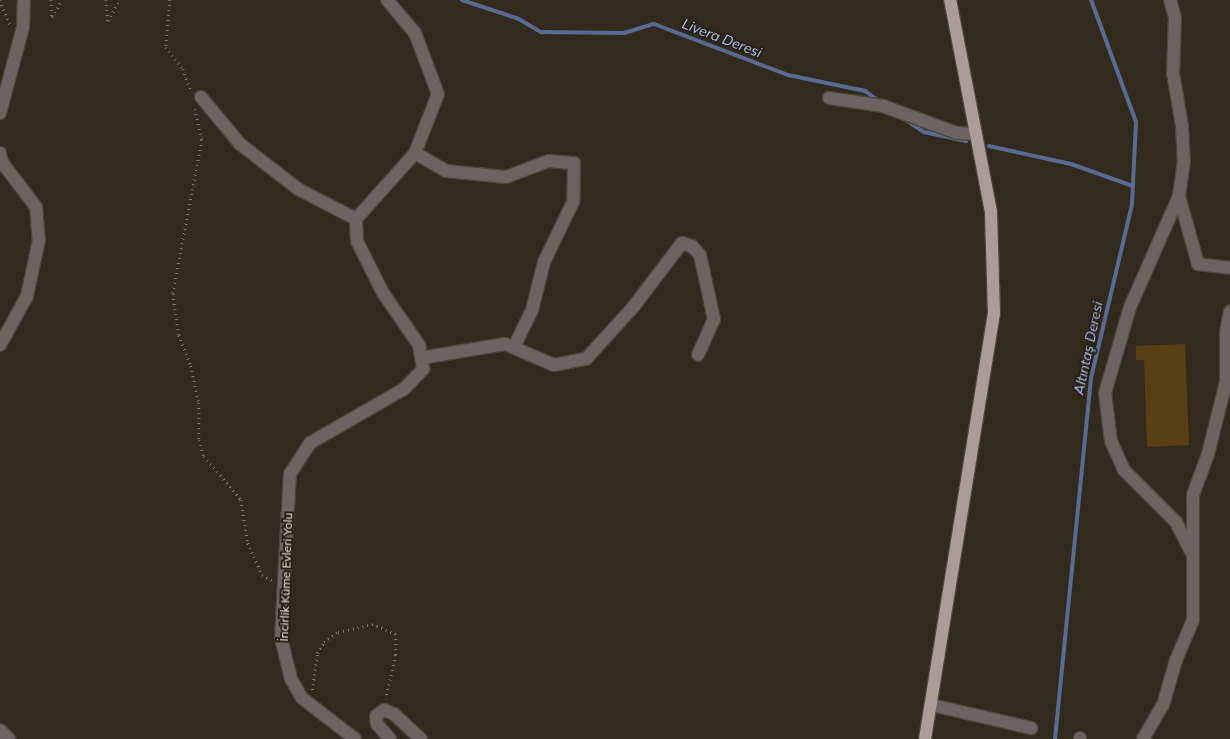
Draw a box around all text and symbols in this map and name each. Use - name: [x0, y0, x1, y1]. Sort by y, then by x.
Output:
- water label: Livera Deresi: [680, 15, 764, 61]
- water label: Altıntaş Deresi: [1070, 300, 1106, 396]
- street label: İncirlik Küme Evleri Yolu: [277, 512, 295, 642]

